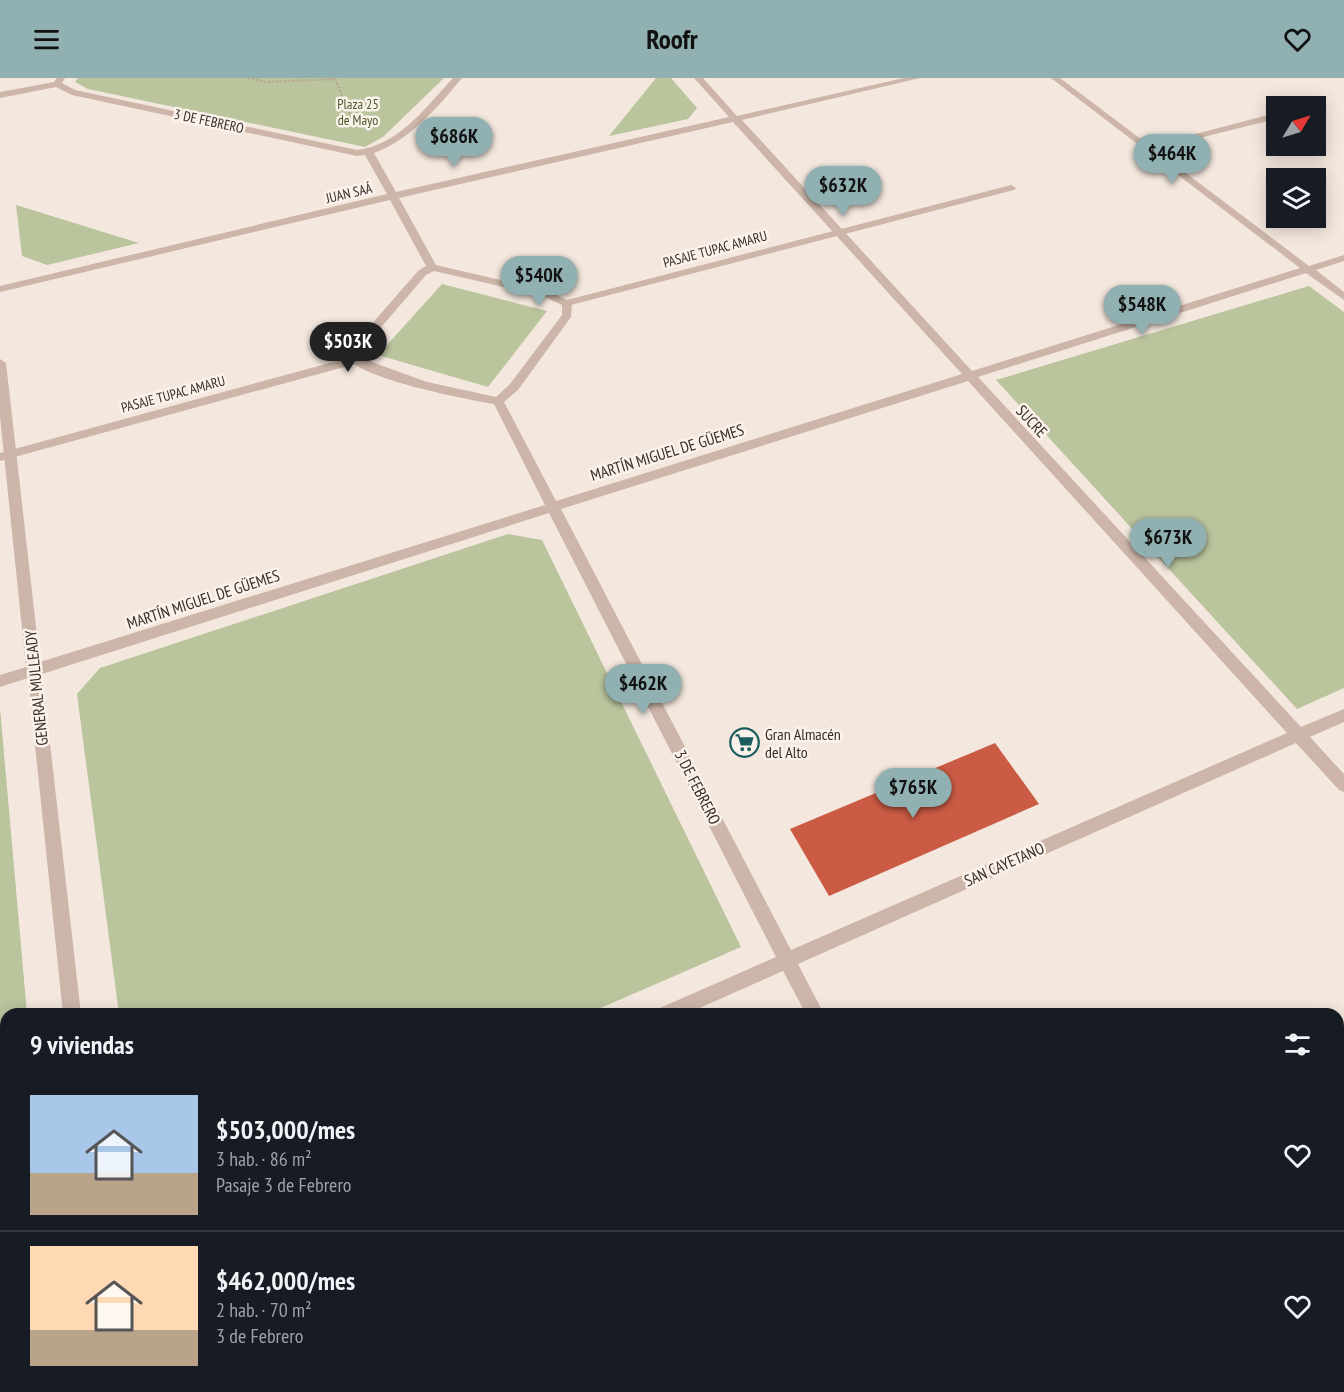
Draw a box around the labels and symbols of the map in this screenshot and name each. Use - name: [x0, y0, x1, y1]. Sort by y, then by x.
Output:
- park label: Plaza 25 de Mayo: [337, 95, 379, 129]
- north arrow: [1266, 96, 1326, 156]
- street label: 3 DE FEBRERO: [173, 105, 246, 137]
- pin: $686K: [412, 117, 496, 168]
- pin: $464K: [1130, 134, 1214, 185]
- pin: $632K: [801, 166, 885, 217]
- street label: JUAN SAÁ: [323, 179, 374, 207]
- street label: PASAJE TUPAC AMARU: [661, 226, 769, 272]
- pin: $540K: [497, 256, 581, 307]
- pin: $548K: [1100, 285, 1184, 336]
- pin: $503K: [306, 322, 390, 373]
- street label: PASAJE TUPAC AMARU: [119, 371, 227, 417]
- street label: SUCRE: [1012, 401, 1052, 441]
- street label: MARTÍN MIGUEL DE GÜEMES: [588, 419, 746, 485]
- pin: $673K: [1126, 518, 1210, 569]
- street label: MARTÍN MIGUEL DE GÜEMES: [124, 565, 282, 633]
- street label: GENERAL MULLEADY: [20, 629, 52, 747]
- pin: $462K: [601, 664, 685, 715]
- place label: Gran Almacén del Alto: [765, 724, 841, 762]
- supermarket icon: Gran Almacén del Alto: [728, 727, 760, 759]
- street label: 3 DE FEBRERO: [671, 746, 725, 828]
- pin: $765K: [871, 768, 955, 819]
- street label: SAN CAYETANO: [961, 837, 1047, 890]

